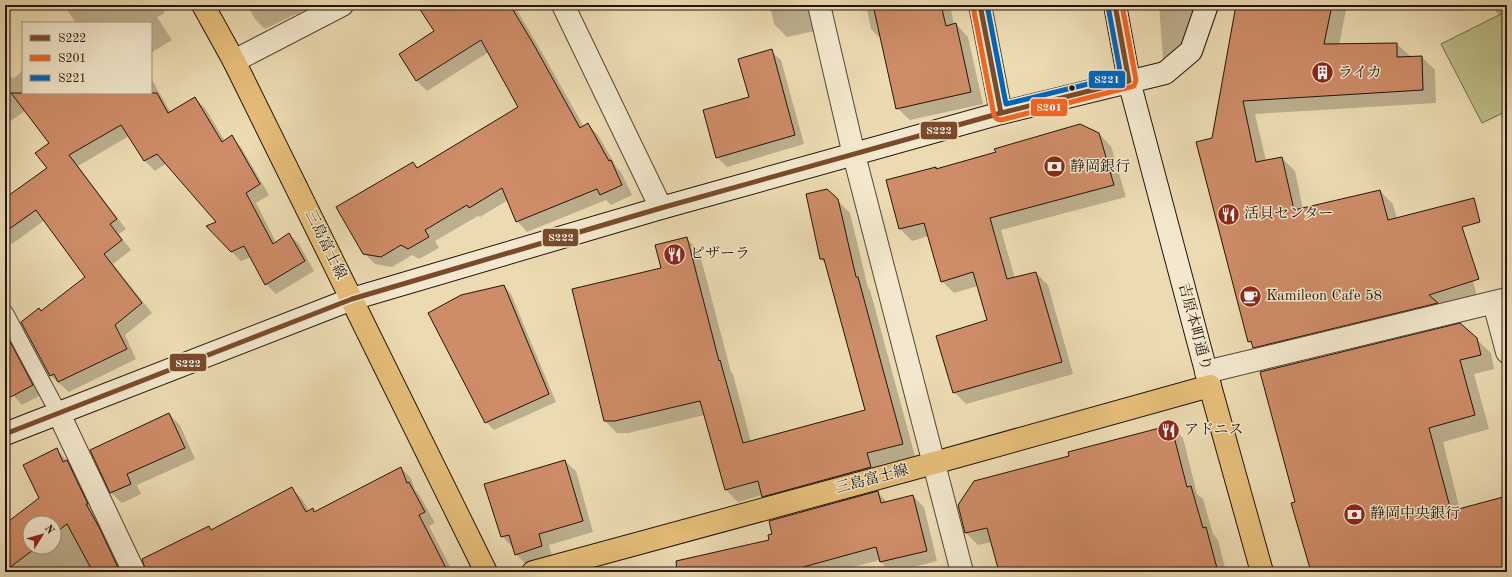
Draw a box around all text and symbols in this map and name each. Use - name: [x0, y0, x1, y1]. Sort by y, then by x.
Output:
- legend: [22, 22, 152, 94]
- text: S222: [58, 33, 86, 45]
- text: S201: [58, 53, 86, 65]
- building icon: ライカ: [1310, 60, 1336, 86]
- place label: ライカ: [1338, 65, 1382, 81]
- line badge: S221: [1088, 70, 1126, 89]
- text: S221: [58, 73, 86, 85]
- text: S221: [1094, 75, 1120, 86]
- unlabelled marker: [1067, 83, 1077, 93]
- line badge: S201: [1030, 98, 1068, 117]
- text: S201: [1036, 103, 1062, 114]
- line badge: S222: [920, 121, 958, 140]
- text: S222: [926, 126, 952, 137]
- bank icon: 静岡銀行: [1041, 154, 1067, 180]
- place label: 静岡銀行: [1070, 158, 1130, 175]
- restaurant icon: 活貝センター: [1215, 201, 1241, 227]
- place label: 活貝センター: [1244, 205, 1333, 222]
- street label: 三島富士線: [302, 207, 350, 282]
- line badge: S222: [542, 228, 579, 247]
- text: S222: [548, 233, 574, 244]
- restaurant icon: ピザーラ: [662, 241, 688, 267]
- place label: ピザーラ: [690, 245, 750, 262]
- street label: 吉原本町通り: [1175, 281, 1215, 372]
- cafe icon: Kamileon Cafe 58: [1238, 283, 1264, 309]
- place label: Kamileon Cafe 58: [1266, 289, 1382, 304]
- line badge: S222: [169, 353, 207, 372]
- text: S222: [175, 359, 201, 370]
- restaurant icon: アドニス: [1156, 417, 1182, 443]
- place label: アドニス: [1184, 422, 1243, 438]
- street label: 三島富士線: [833, 461, 910, 497]
- bank icon: 静岡中央銀行: [1342, 501, 1368, 527]
- place label: 静岡中央銀行: [1370, 505, 1460, 522]
- north arrow: [22, 515, 62, 555]
- text: N: [42, 523, 56, 537]

